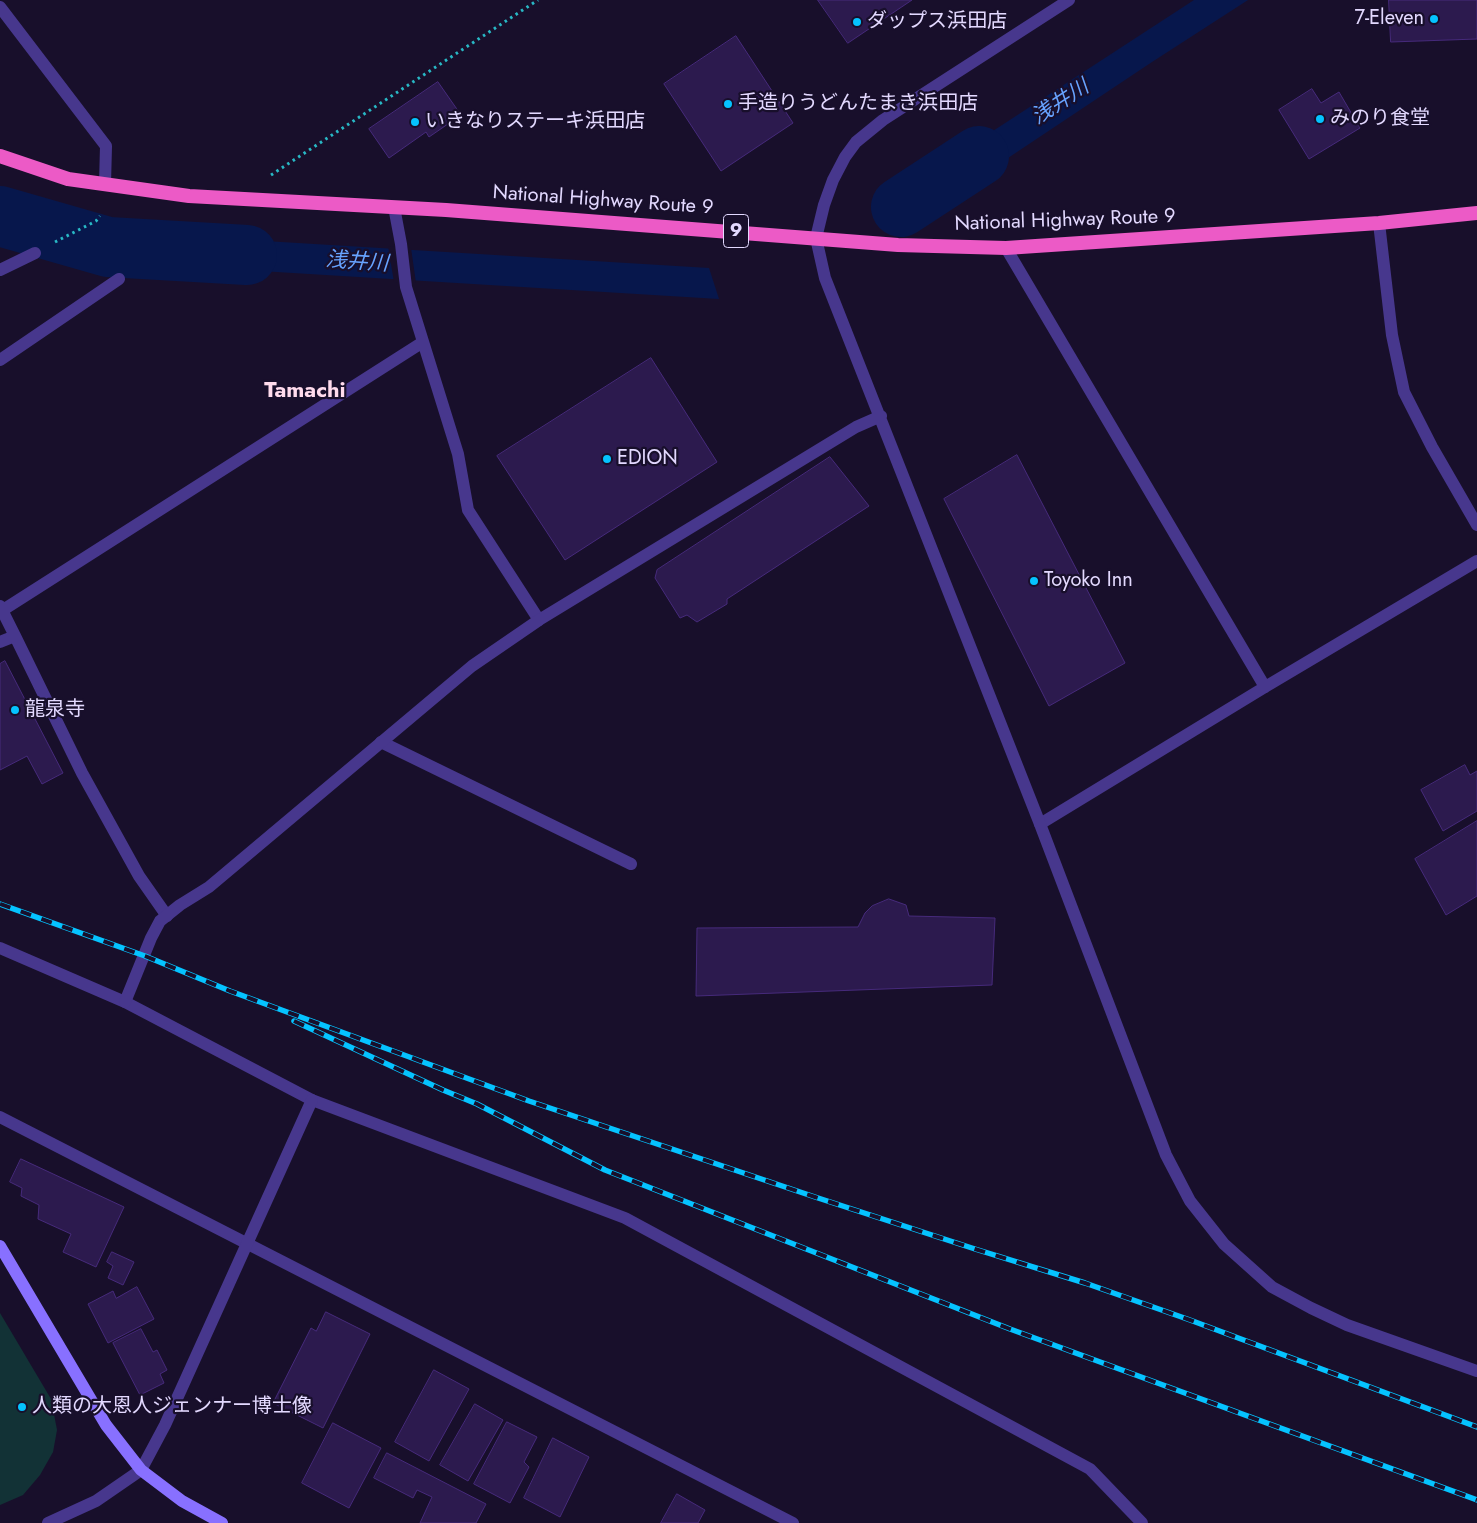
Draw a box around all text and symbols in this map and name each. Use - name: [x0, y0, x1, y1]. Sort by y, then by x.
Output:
- place label: 7-Eleven: [1354, 7, 1424, 31]
- place label: ダップス浜田店: [867, 10, 1007, 34]
- marker: 7-Eleven: [1428, 13, 1440, 25]
- marker: ダップス浜田店: [851, 16, 863, 28]
- water label: 浅井川: [1028, 75, 1094, 131]
- place label: 手造りうどんたまき浜田店: [738, 92, 978, 116]
- marker: 手造りうどんたまき浜田店: [722, 98, 734, 110]
- place label: みのり食堂: [1330, 107, 1430, 131]
- place label: いきなりステーキ浜田店: [425, 110, 645, 134]
- marker: みのり食堂: [1314, 113, 1326, 125]
- marker: いきなりステーキ浜田店: [409, 116, 421, 128]
- street label: National Highway Route 9: [492, 181, 714, 221]
- street label: National Highway Route 9: [954, 205, 1176, 237]
- road number: 9: [724, 215, 748, 248]
- water label: 浅井川: [325, 248, 389, 278]
- district label: Tamachi: [264, 379, 346, 405]
- place label: EDION: [617, 447, 678, 471]
- marker: EDION: [601, 453, 613, 465]
- place label: Toyoko Inn: [1044, 569, 1133, 593]
- marker: Toyoko Inn: [1028, 575, 1040, 587]
- place label: 龍泉寺: [25, 698, 85, 722]
- marker: 龍泉寺: [9, 704, 21, 716]
- place label: 人類の大恩人ジェンナー博士像: [32, 1395, 312, 1419]
- marker: 人類の大恩人ジェンナー博士像: [16, 1401, 28, 1413]

